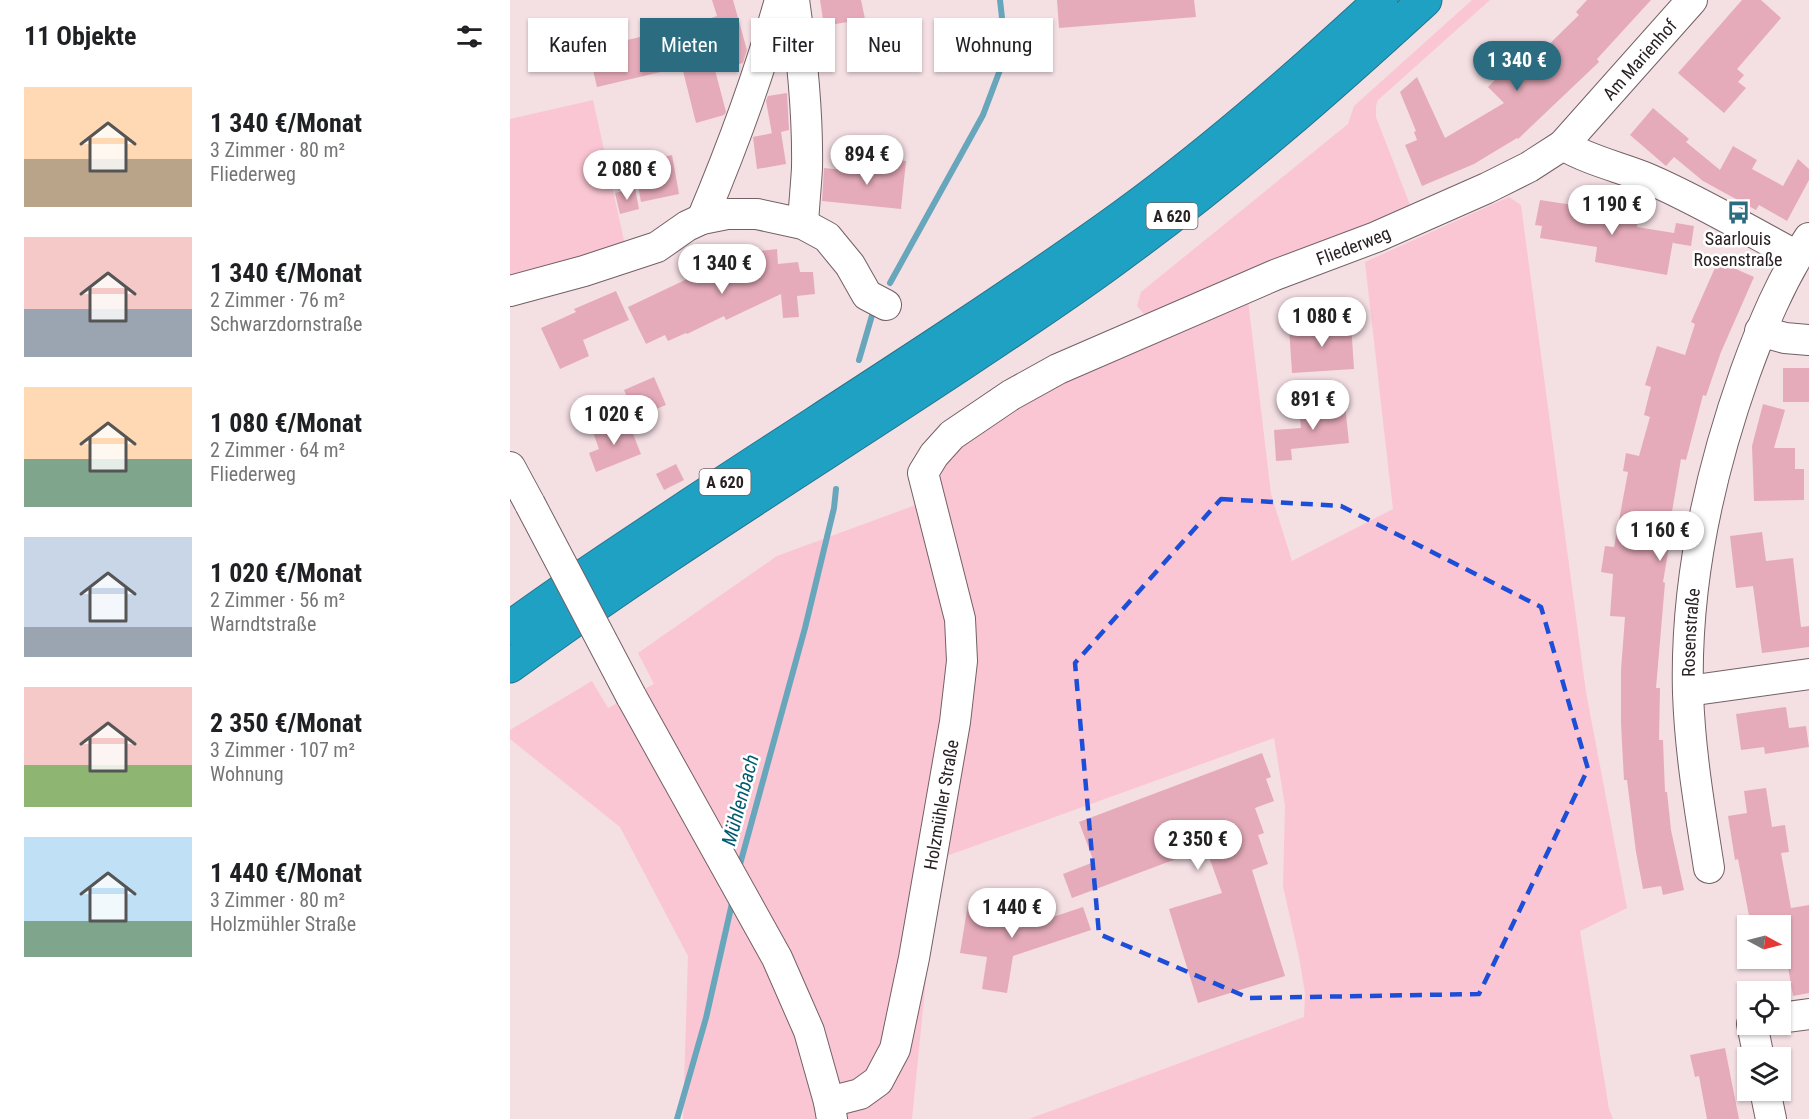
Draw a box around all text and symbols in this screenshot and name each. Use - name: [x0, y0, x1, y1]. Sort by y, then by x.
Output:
- street label: Am Marienhof: [1598, 14, 1681, 104]
- chip: Kaufen: [528, 18, 628, 72]
- chip: Mieten: [640, 18, 739, 72]
- chip: Filter: [751, 18, 835, 72]
- chip: Neu: [847, 18, 922, 72]
- chip: Wohnung: [934, 18, 1053, 72]
- icon: filters: [453, 20, 486, 53]
- text: 11 Objekte: [24, 21, 137, 51]
- pin: 1 340 €: [1462, 41, 1572, 92]
- text: 1 340 €: [1487, 48, 1547, 72]
- text: 1 340 €/Monat: [210, 108, 362, 138]
- icon: home: [72, 111, 144, 183]
- pin: 894 €: [825, 135, 909, 186]
- text: 3 Zimmer · 80 m²: [210, 138, 345, 162]
- text: 894 €: [844, 142, 890, 166]
- pin: 2 080 €: [572, 150, 682, 201]
- text: 2 080 €: [597, 157, 657, 181]
- text: Fliederweg: [210, 162, 296, 186]
- pin: 1 190 €: [1557, 185, 1667, 236]
- text: 1 190 €: [1582, 192, 1642, 216]
- bus stop icon: Saarlouis Rosenstraße: [1725, 199, 1751, 225]
- road number: A 620: [1146, 203, 1198, 229]
- street label: Fliederweg: [1313, 222, 1393, 269]
- place label: Saarlouis Rosenstraße: [1693, 228, 1783, 270]
- pin: 1 340 €: [667, 244, 777, 295]
- text: 1 340 €: [692, 251, 752, 275]
- text: 1 340 €/Monat: [210, 258, 362, 288]
- icon: home: [72, 261, 144, 333]
- text: 2 Zimmer · 76 m²: [210, 288, 345, 312]
- pin: 1 080 €: [1267, 297, 1377, 348]
- text: 1 080 €: [1292, 304, 1352, 328]
- text: Schwarzdornstraße: [210, 312, 362, 336]
- pin: 891 €: [1271, 380, 1355, 431]
- text: 891 €: [1290, 387, 1336, 411]
- pin: 1 020 €: [559, 395, 669, 446]
- text: 1 020 €: [584, 402, 644, 426]
- text: 1 080 €/Monat: [210, 408, 362, 438]
- icon: home: [72, 411, 144, 483]
- text: 2 Zimmer · 64 m²: [210, 438, 345, 462]
- text: Fliederweg: [210, 462, 296, 486]
- road number: A 620: [700, 469, 750, 495]
- pin: 1 160 €: [1605, 511, 1715, 562]
- text: 1 160 €: [1630, 518, 1690, 542]
- text: 1 020 €/Monat: [210, 558, 362, 588]
- icon: home: [72, 561, 144, 633]
- street label: Rosenstraße: [1677, 587, 1703, 677]
- text: 2 Zimmer · 56 m²: [210, 588, 345, 612]
- text: Warndtstraße: [210, 612, 316, 636]
- text: 2 350 €/Monat: [210, 708, 362, 738]
- icon: home: [72, 711, 144, 783]
- text: 3 Zimmer · 107 m²: [210, 738, 355, 762]
- street label: Holzmühler Straße: [919, 738, 962, 871]
- water label: Mühlenbach: [716, 752, 764, 848]
- text: Wohnung: [210, 762, 284, 786]
- pin: 2 350 €: [1143, 820, 1253, 871]
- text: 2 350 €: [1168, 827, 1228, 851]
- text: 1 440 €/Monat: [210, 858, 362, 888]
- icon: home: [72, 861, 144, 933]
- text: 3 Zimmer · 80 m²: [210, 888, 345, 912]
- pin: 1 440 €: [957, 888, 1067, 939]
- text: 1 440 €: [982, 895, 1042, 919]
- text: Holzmühler Straße: [210, 912, 356, 936]
- north arrow: [1737, 915, 1791, 969]
- map controls: [1737, 915, 1791, 1101]
- button: locate: [1737, 981, 1791, 1035]
- button: layers: [1737, 1047, 1791, 1101]

